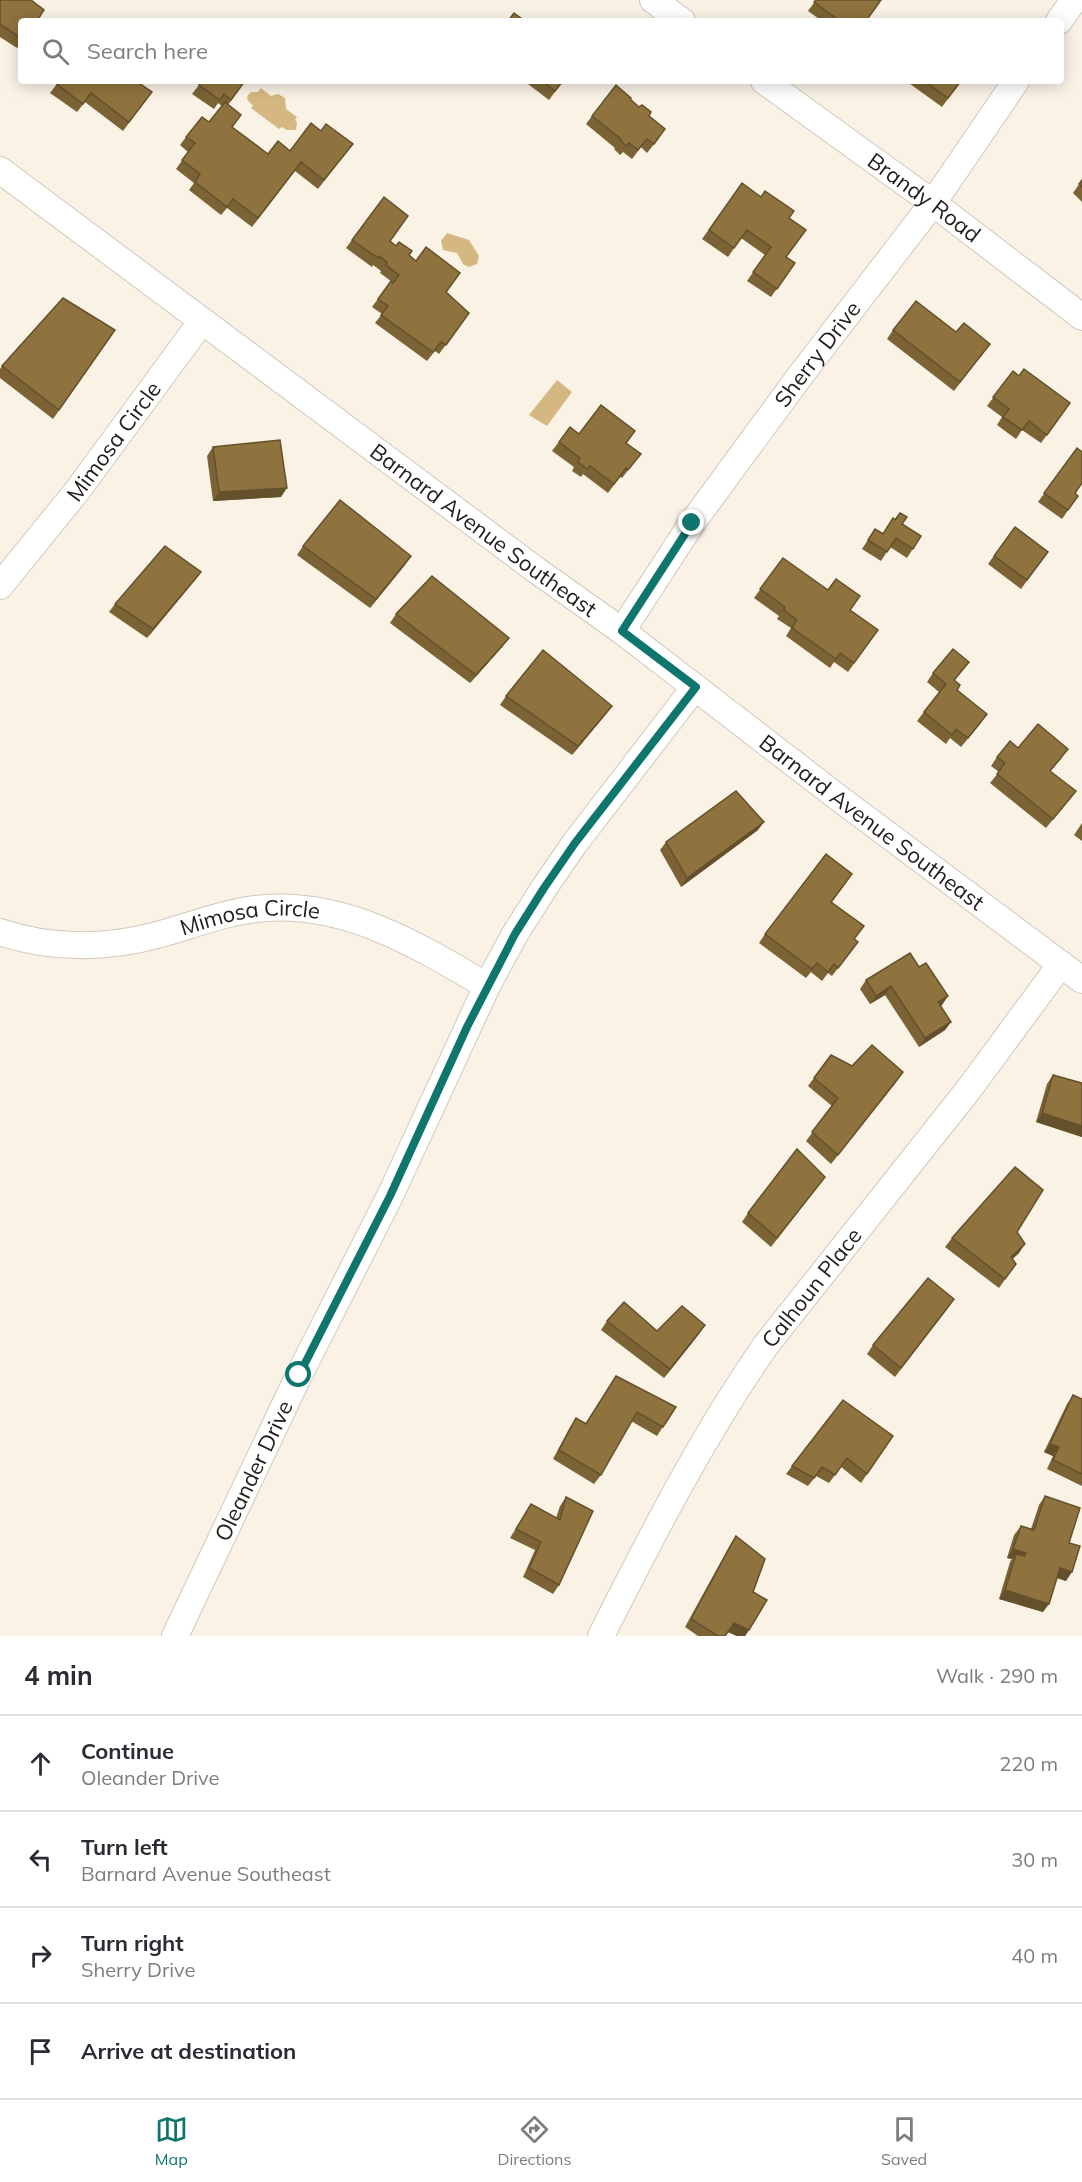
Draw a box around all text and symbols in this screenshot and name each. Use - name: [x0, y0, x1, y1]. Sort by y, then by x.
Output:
- search box: [18, 18, 1064, 84]
- icon: search: [39, 35, 72, 68]
- text: Search here: [87, 37, 208, 65]
- street label: Brandy Road: [862, 146, 986, 248]
- street label: Sherry Drive: [768, 295, 866, 413]
- street label: Mimosa Circle: [60, 376, 167, 507]
- street label: Barnard Avenue Southeast: [365, 437, 603, 623]
- route end: [678, 509, 704, 535]
- street label: Barnard Avenue Southeast: [754, 728, 990, 916]
- street label: Mimosa Circle: [177, 893, 322, 941]
- street label: Calhoun Place: [755, 1222, 868, 1353]
- route start: [285, 1361, 311, 1387]
- street label: Oleander Drive: [208, 1396, 299, 1546]
- text: 4 min: [24, 1659, 93, 1692]
- text: Walk · 290 m: [936, 1663, 1058, 1688]
- text: Continue: [81, 1737, 174, 1765]
- icon: ahead: [24, 1747, 57, 1780]
- text: 220 m: [999, 1751, 1058, 1776]
- text: Oleander Drive: [81, 1765, 219, 1790]
- text: Turn left: [81, 1833, 168, 1861]
- icon: left: [24, 1843, 57, 1876]
- text: 30 m: [1011, 1847, 1058, 1872]
- text: Barnard Avenue Southeast: [81, 1861, 331, 1886]
- text: Turn right: [81, 1929, 184, 1957]
- icon: right: [24, 1939, 57, 1972]
- text: 40 m: [1011, 1943, 1058, 1968]
- text: Sherry Drive: [81, 1957, 195, 1982]
- icon: arrive: [24, 2035, 57, 2068]
- text: Arrive at destination: [81, 2037, 296, 2065]
- tab: Map: [155, 2113, 188, 2169]
- tab: Directions: [497, 2113, 571, 2169]
- tab: Saved: [881, 2113, 927, 2169]

